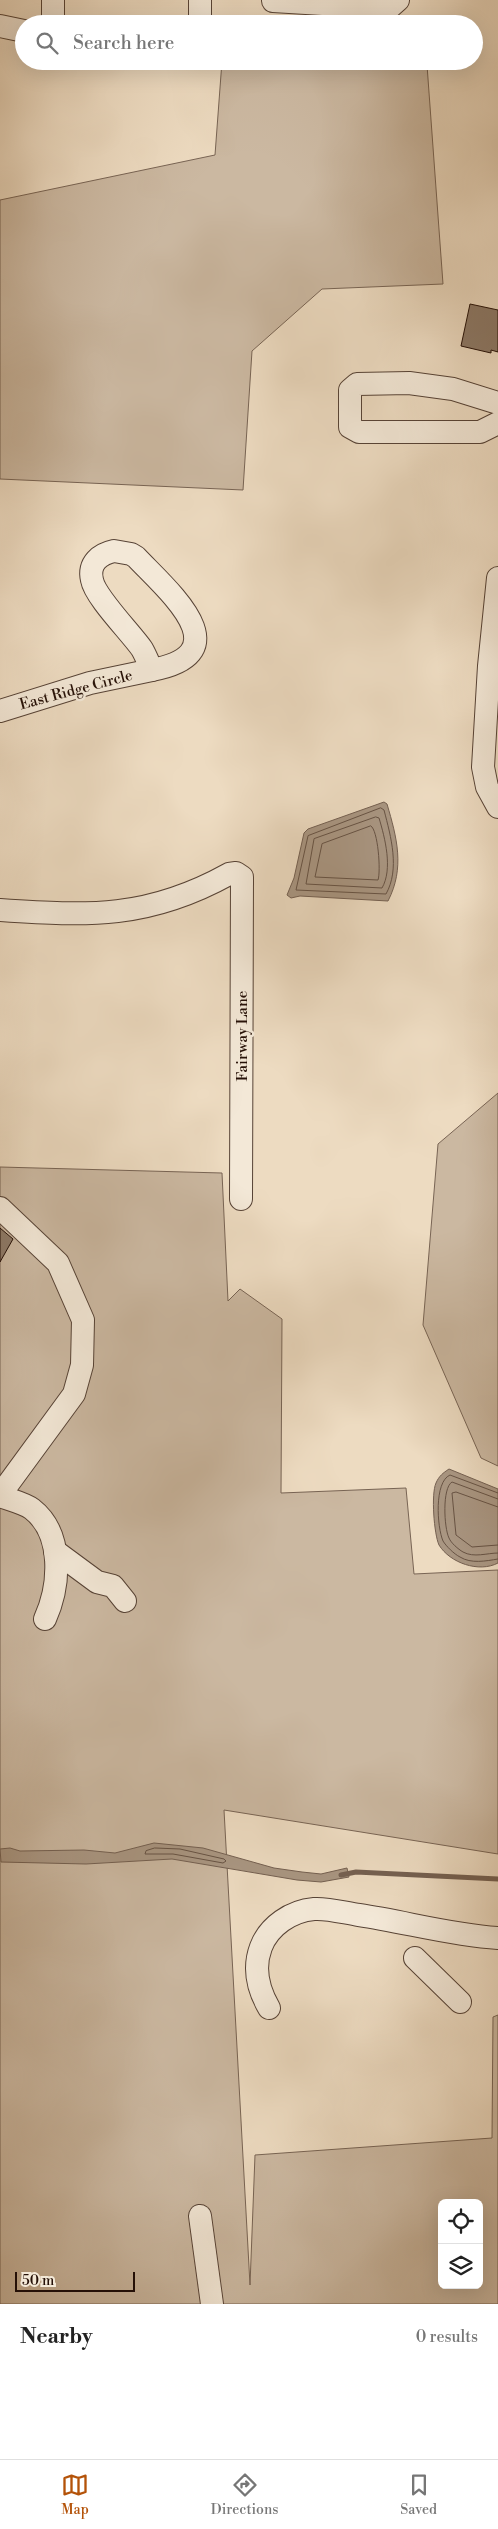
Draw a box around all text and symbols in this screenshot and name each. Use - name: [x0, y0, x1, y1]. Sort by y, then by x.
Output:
- search box: [15, 15, 483, 70]
- icon: search: [33, 29, 61, 57]
- text: Search here: [73, 31, 174, 55]
- street label: East Ridge Circle: [17, 666, 135, 714]
- street label: Fairway Lane: [233, 991, 252, 1081]
- map controls: [438, 2199, 483, 2289]
- button: locate: [438, 2199, 483, 2244]
- button: layers: [438, 2244, 483, 2289]
- scale bar: [15, 2269, 135, 2292]
- text: 50 m: [22, 2272, 54, 2290]
- text: Nearby: [20, 2324, 93, 2350]
- text: 0 results: [416, 2327, 478, 2347]
- tab: Map: [61, 2471, 89, 2519]
- tab: Directions: [211, 2471, 278, 2519]
- tab: Saved: [400, 2471, 437, 2519]

